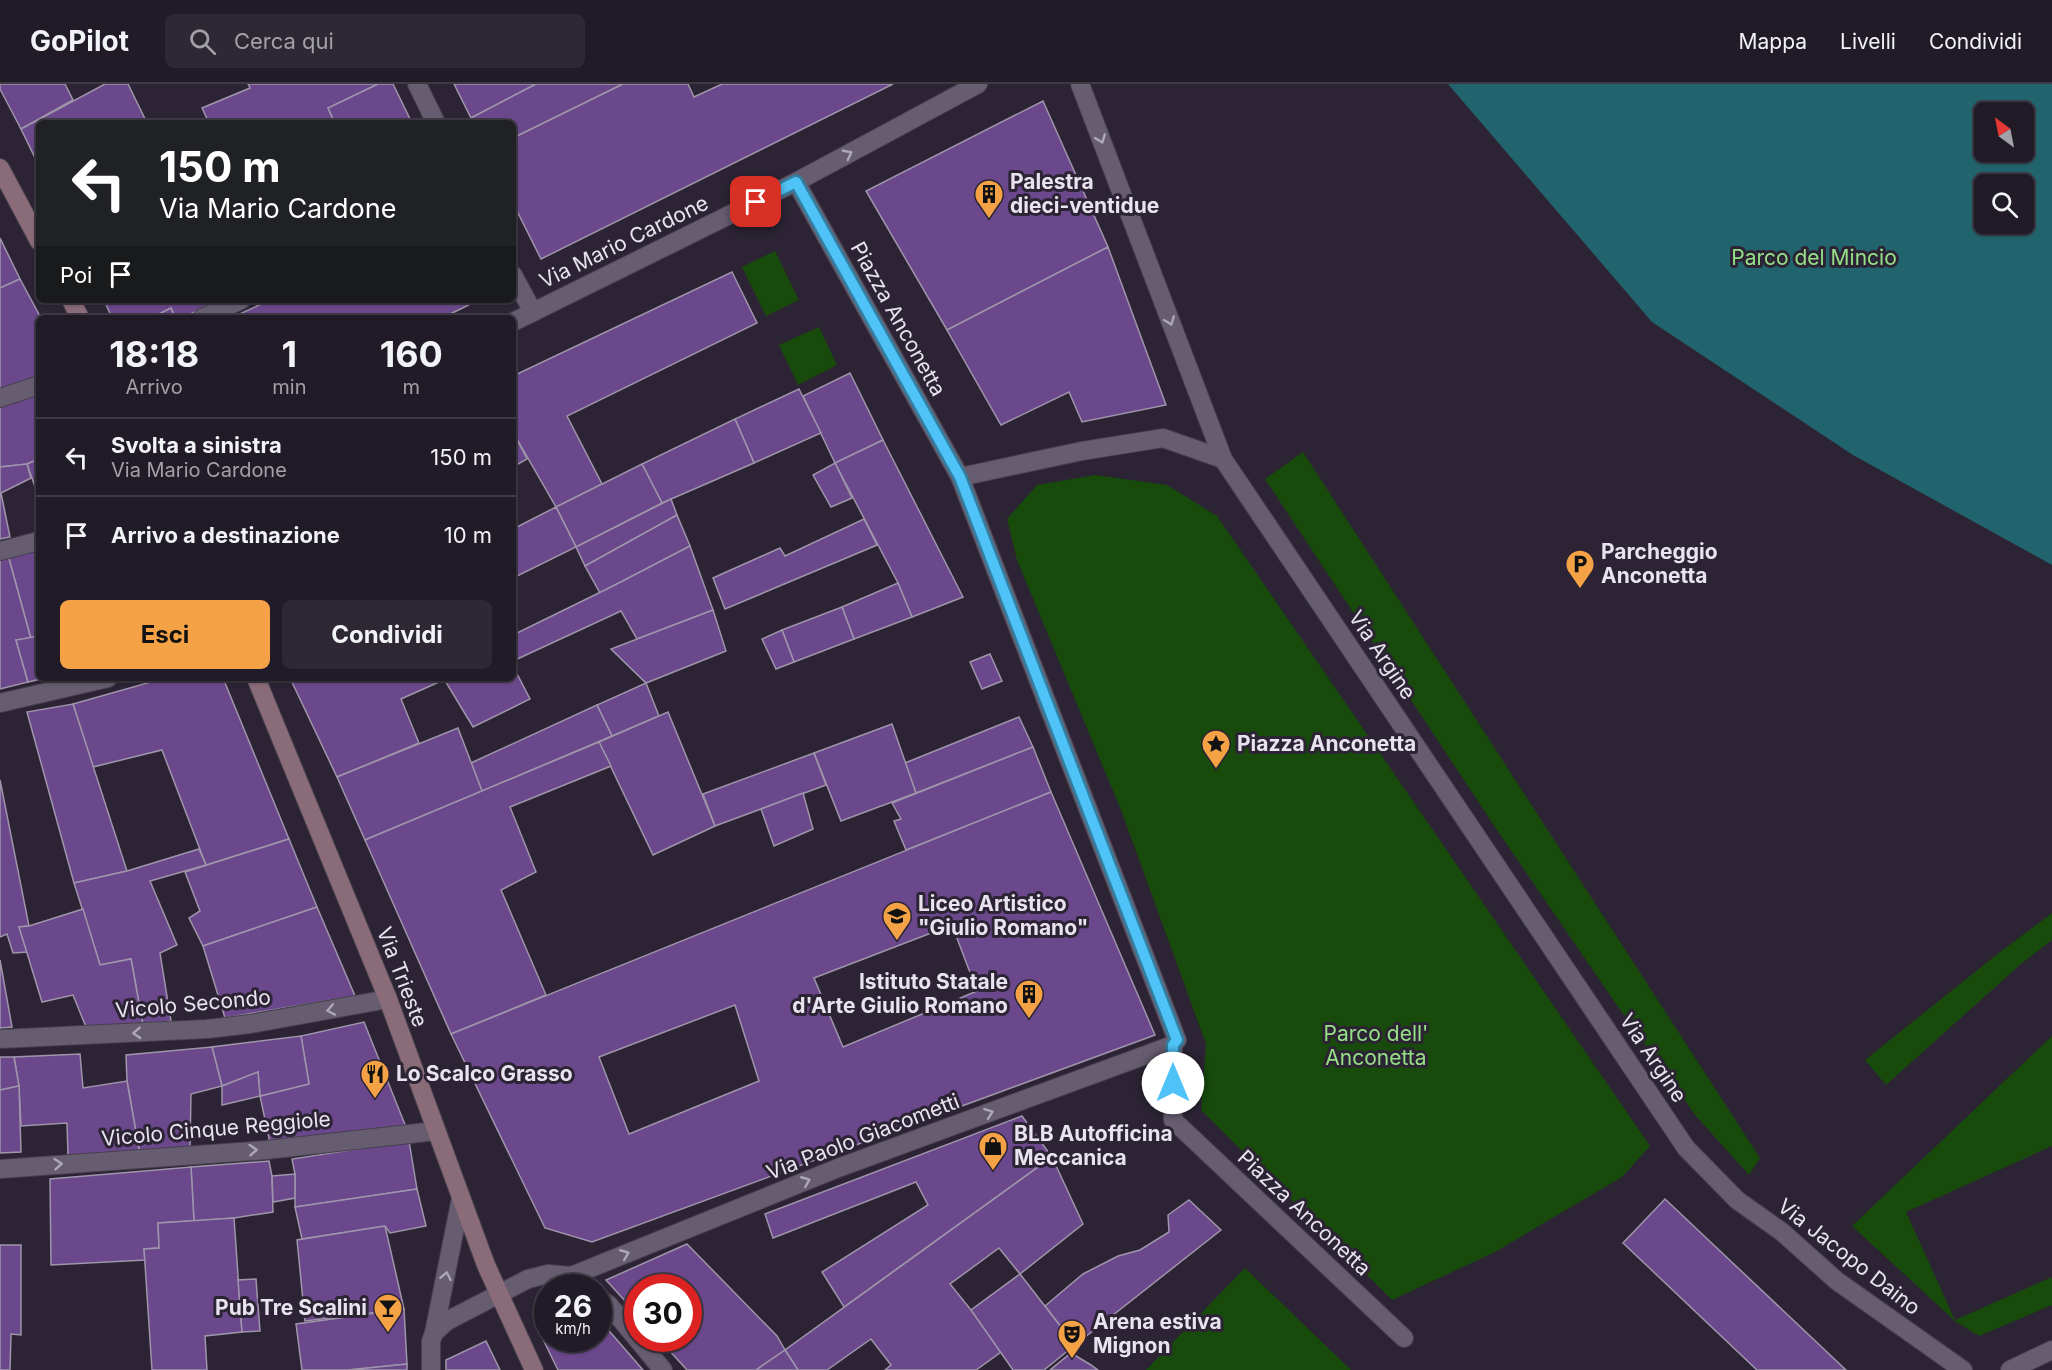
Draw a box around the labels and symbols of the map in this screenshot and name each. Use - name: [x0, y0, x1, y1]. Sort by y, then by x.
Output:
- north arrow: [1974, 102, 2034, 162]
- one-way arrow: [1094, 132, 1106, 143]
- one-way arrow: [841, 150, 852, 161]
- place label: Palestra dieci-ventidue: [1010, 169, 1159, 218]
- pin: [730, 176, 781, 227]
- building icon: Palestra dieci-ventidue: [973, 178, 1005, 220]
- street label: Via Mario Cardone: [535, 190, 712, 293]
- street label: Piazza Anconetta: [846, 237, 951, 400]
- park label: Parco del Mincio: [1731, 245, 1897, 270]
- one-way arrow: [1163, 315, 1176, 326]
- place label: Parcheggio Anconetta: [1601, 539, 1718, 588]
- parking icon: Parcheggio Anconetta: [1564, 548, 1596, 590]
- street label: Via Argine: [1344, 605, 1421, 704]
- place icon: Piazza Anconetta: [1200, 728, 1232, 770]
- place label: Piazza Anconetta: [1237, 731, 1416, 756]
- place label: Liceo Artistico "Giulio Romano": [918, 891, 1088, 940]
- school or university icon: Liceo Artistico "Giulio Romano": [881, 900, 913, 942]
- street label: Via Trieste: [372, 923, 433, 1030]
- place label: Istituto Statale d'Arte Giulio Romano: [792, 969, 1008, 1018]
- building icon: Istituto Statale d'Arte Giulio Romano: [1013, 978, 1045, 1020]
- street label: Vicolo Secondo: [114, 984, 272, 1023]
- one-way arrow: [326, 1003, 336, 1016]
- street label: Via Argine: [1615, 1008, 1692, 1107]
- park label: Parco dell' Anconetta: [1324, 1021, 1428, 1070]
- one-way arrow: [133, 1026, 142, 1039]
- position arrow: [1141, 1051, 1205, 1115]
- restaurant icon: Lo Scalco Grasso: [359, 1058, 391, 1100]
- place label: Lo Scalco Grasso: [396, 1061, 573, 1086]
- street label: Via Paolo Giacometti: [763, 1088, 963, 1185]
- street label: Vicolo Cinque Reggiole: [100, 1106, 332, 1151]
- one-way arrow: [983, 1108, 994, 1121]
- place label: BLB Autofficina Meccanica: [1014, 1121, 1173, 1170]
- shop icon: BLB Autofficina Meccanica: [977, 1130, 1009, 1172]
- one-way arrow: [248, 1144, 257, 1157]
- street label: Piazza Anconetta: [1233, 1145, 1376, 1281]
- one-way arrow: [54, 1158, 63, 1171]
- one-way arrow: [800, 1176, 811, 1188]
- street label: Via Jacopo Daino: [1773, 1193, 1926, 1320]
- one-way arrow: [619, 1249, 630, 1261]
- one-way arrow: [438, 1271, 451, 1281]
- speed limit sign: 30: [624, 1274, 702, 1352]
- bar icon: Pub Tre Scalini: [372, 1292, 404, 1334]
- place label: Pub Tre Scalini: [215, 1295, 367, 1320]
- place label: Arena estiva Mignon: [1093, 1309, 1222, 1358]
- theatre icon: Arena estiva Mignon: [1056, 1318, 1088, 1360]

